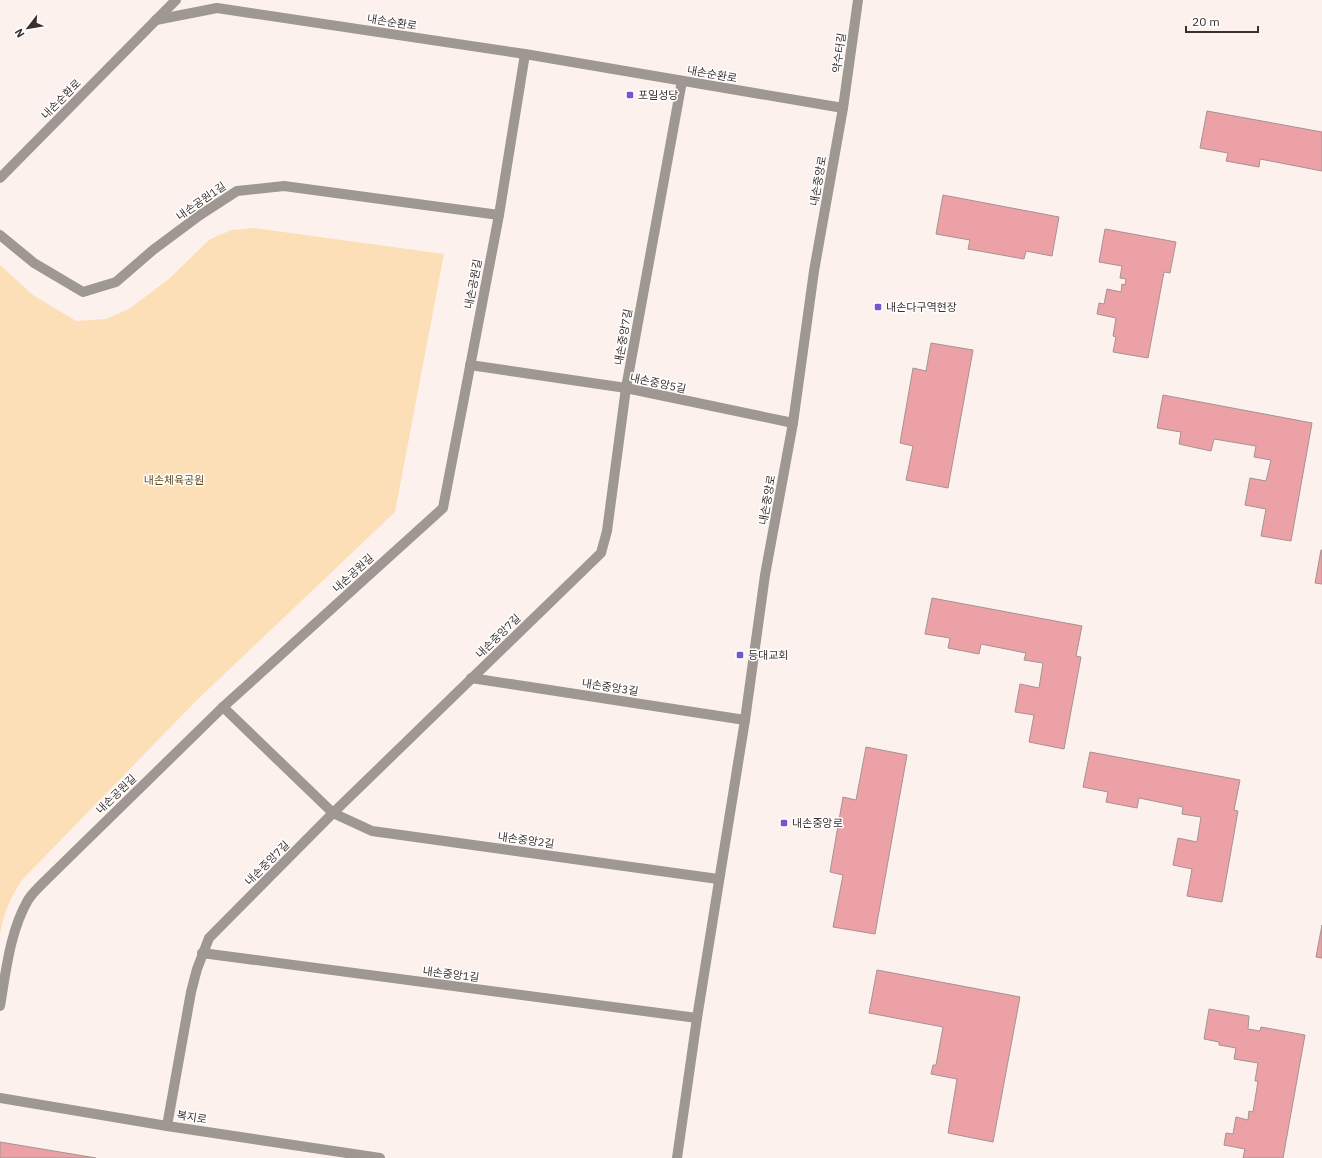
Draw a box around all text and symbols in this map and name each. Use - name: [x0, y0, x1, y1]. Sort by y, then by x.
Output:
- north arrow: [8, 8, 48, 48]
- scale bar: [1186, 8, 1258, 34]
- street label: 내손순환로: [366, 11, 418, 33]
- text: 20 m: [1192, 14, 1220, 29]
- text: N: [11, 26, 27, 40]
- street label: 약수터길: [829, 32, 849, 74]
- street label: 내손순환로: [686, 63, 738, 85]
- street label: 내손순환로: [38, 76, 84, 122]
- place label: 포일성당: [638, 88, 678, 102]
- marker: 포일성당: [625, 90, 635, 100]
- street label: 내손중앙로: [807, 155, 829, 207]
- street label: 내손공원1길: [174, 179, 228, 223]
- street label: 내손공원길: [461, 258, 485, 310]
- place label: 내손다구역현장: [886, 300, 957, 314]
- marker: 내손다구역현장: [873, 302, 883, 312]
- street label: 내손중앙7길: [611, 308, 635, 366]
- street label: 내손중앙5길: [629, 370, 687, 396]
- park label: 내손체육공원: [144, 473, 204, 487]
- street label: 내손중앙로: [756, 474, 778, 526]
- street label: 내손공원길: [330, 551, 376, 595]
- street label: 내손중앙7길: [473, 611, 523, 661]
- place label: 등대교회: [748, 648, 788, 662]
- marker: 등대교회: [735, 650, 745, 660]
- street label: 내손중앙3길: [581, 676, 639, 698]
- street label: 내손공원길: [93, 771, 139, 817]
- place label: 내손중앙로: [792, 816, 843, 830]
- marker: 내손중앙로: [779, 818, 789, 828]
- street label: 내손중앙2길: [497, 829, 555, 851]
- street label: 내손중앙7길: [242, 838, 292, 888]
- street label: 내손중앙1길: [422, 964, 480, 984]
- street label: 복지로: [176, 1108, 208, 1126]

